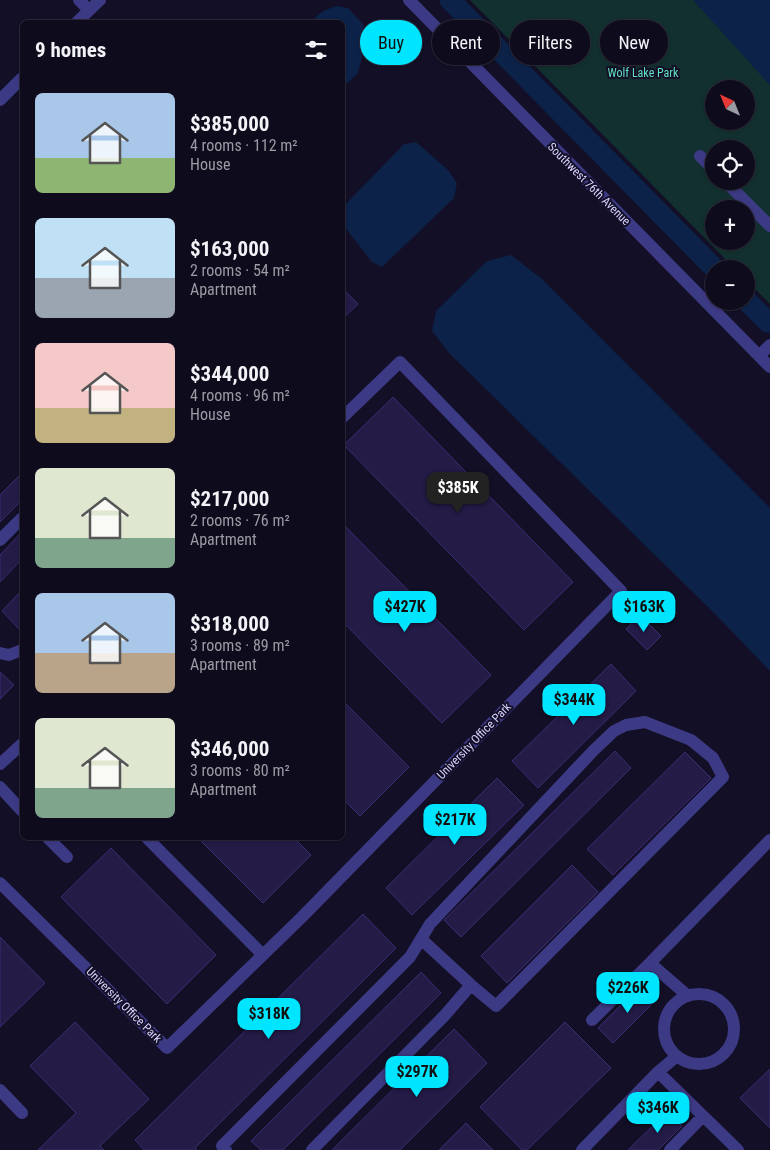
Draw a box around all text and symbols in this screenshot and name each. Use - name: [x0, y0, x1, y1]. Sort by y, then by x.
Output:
- chip: Buy: [360, 20, 422, 65]
- chip: Rent: [432, 20, 500, 65]
- chip: Filters: [510, 20, 590, 65]
- chip: New: [600, 20, 668, 65]
- icon: filters: [302, 36, 330, 64]
- text: 9 homes: [35, 38, 106, 62]
- park label: Wolf Lake Park: [608, 66, 679, 80]
- north arrow: [705, 80, 755, 130]
- map controls: [705, 80, 755, 310]
- text: $385,000: [190, 112, 269, 136]
- icon: home: [75, 113, 135, 173]
- text: 4 rooms · 112 m²: [190, 136, 298, 155]
- street label: Southwest 76th Avenue: [545, 140, 633, 228]
- button: locate: [705, 140, 755, 190]
- text: House: [190, 155, 230, 174]
- button: +: [705, 200, 755, 250]
- text: $163,000: [190, 237, 269, 261]
- icon: home: [75, 238, 135, 298]
- button: −: [705, 260, 755, 310]
- text: 2 rooms · 54 m²: [190, 261, 290, 280]
- text: Apartment: [190, 280, 257, 299]
- text: $344,000: [190, 362, 269, 386]
- icon: home: [75, 363, 135, 423]
- text: 4 rooms · 96 m²: [190, 386, 290, 405]
- text: House: [190, 405, 230, 424]
- pin: $385K: [423, 472, 493, 514]
- text: $385K: [437, 478, 479, 497]
- text: $217,000: [190, 487, 269, 511]
- icon: home: [75, 488, 135, 548]
- text: 2 rooms · 76 m²: [190, 511, 290, 530]
- text: Apartment: [190, 530, 257, 549]
- pin: $427K: [370, 590, 440, 633]
- pin: $163K: [609, 590, 679, 633]
- text: $427K: [384, 597, 426, 616]
- text: $163K: [623, 597, 665, 616]
- text: $318,000: [190, 612, 269, 636]
- icon: home: [75, 613, 135, 673]
- text: 3 rooms · 89 m²: [190, 636, 290, 655]
- text: Apartment: [190, 655, 257, 674]
- pin: $344K: [539, 684, 609, 726]
- text: $344K: [553, 690, 595, 709]
- street label: University Office Park: [434, 700, 514, 782]
- text: $346,000: [190, 737, 269, 761]
- icon: home: [75, 738, 135, 798]
- text: 3 rooms · 80 m²: [190, 761, 290, 780]
- text: Apartment: [190, 780, 257, 799]
- pin: $217K: [420, 804, 490, 846]
- text: $217K: [434, 810, 476, 829]
- street label: University Office Park: [83, 964, 165, 1046]
- pin: $226K: [593, 972, 663, 1014]
- text: $226K: [607, 978, 649, 997]
- pin: $318K: [234, 998, 304, 1040]
- text: $318K: [248, 1004, 290, 1023]
- pin: $297K: [382, 1056, 452, 1098]
- text: $297K: [396, 1062, 438, 1081]
- pin: $346K: [623, 1092, 693, 1134]
- text: $346K: [637, 1098, 679, 1117]

